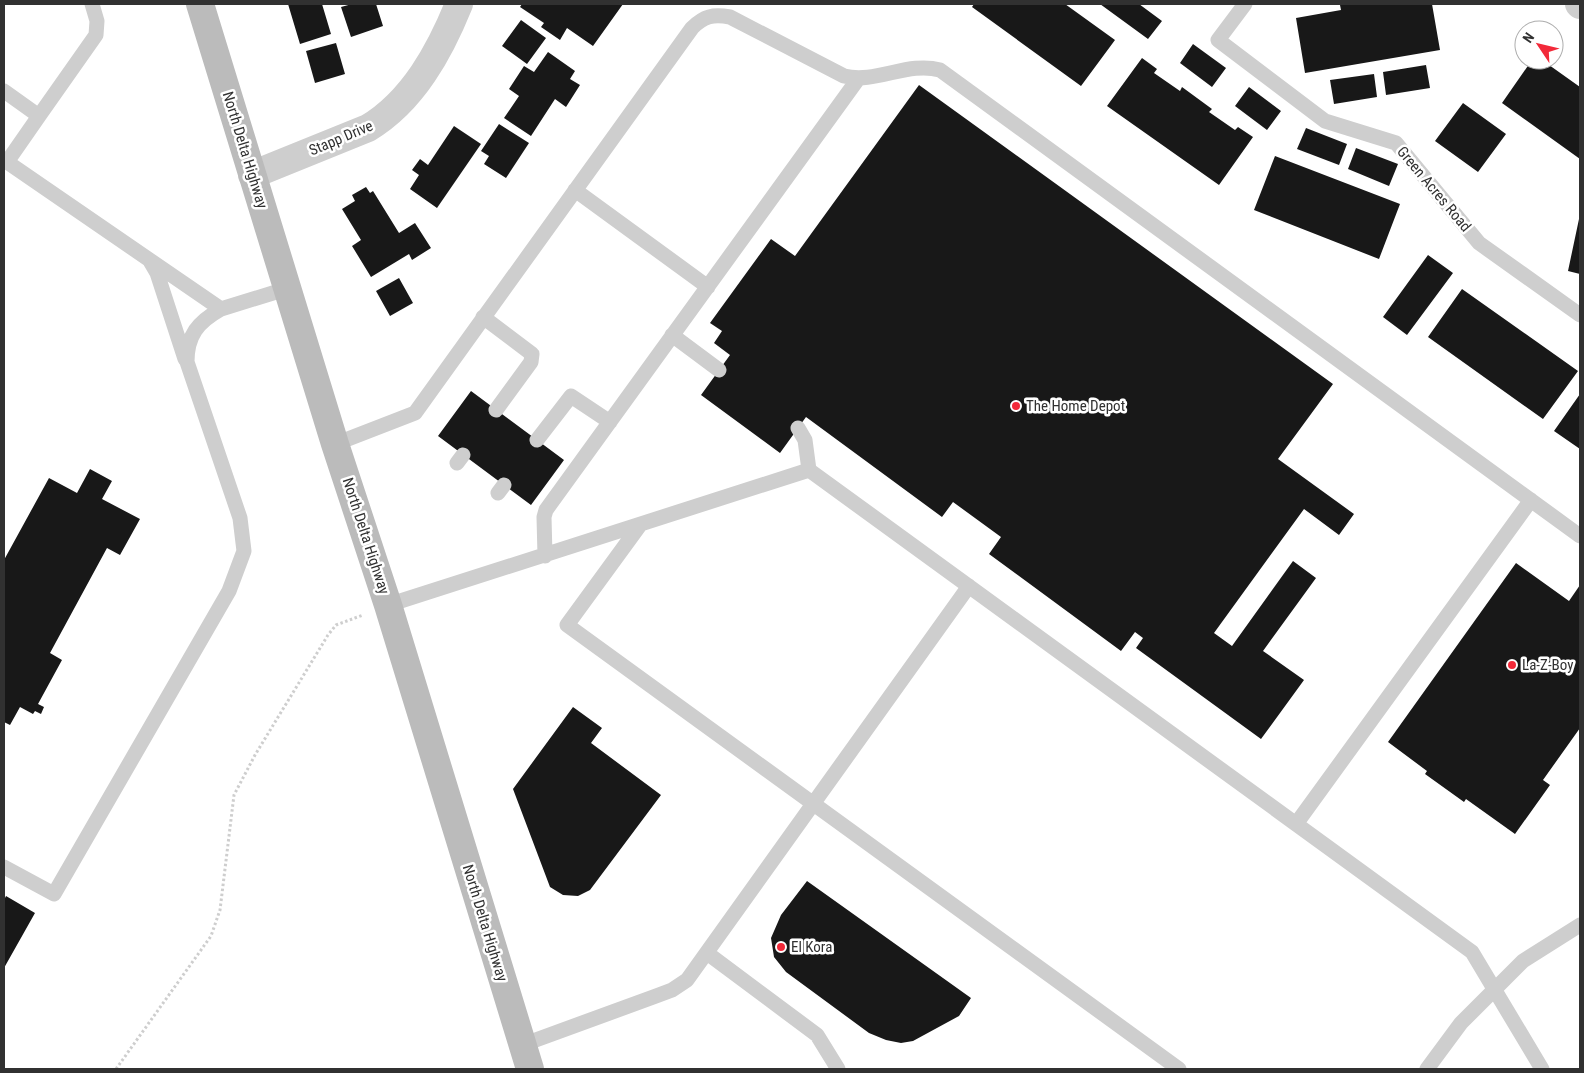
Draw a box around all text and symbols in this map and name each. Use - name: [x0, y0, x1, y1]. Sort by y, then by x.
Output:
- north arrow: [1514, 20, 1564, 70]
- text: N: [1519, 29, 1537, 46]
- street label: North Delta Highway: [219, 89, 271, 211]
- street label: Stapp Drive: [306, 117, 376, 159]
- street label: Green Acres Road: [1393, 143, 1475, 235]
- place label: The Home Depot: [1026, 397, 1125, 415]
- marker: The Home Depot: [1010, 400, 1022, 412]
- street label: North Delta Highway: [339, 475, 393, 597]
- place label: La-Z-Boy: [1522, 656, 1573, 674]
- marker: La-Z-Boy: [1506, 659, 1518, 671]
- street label: North Delta Highway: [459, 862, 511, 984]
- place label: El Kora: [791, 938, 832, 956]
- marker: El Kora: [775, 941, 787, 953]

